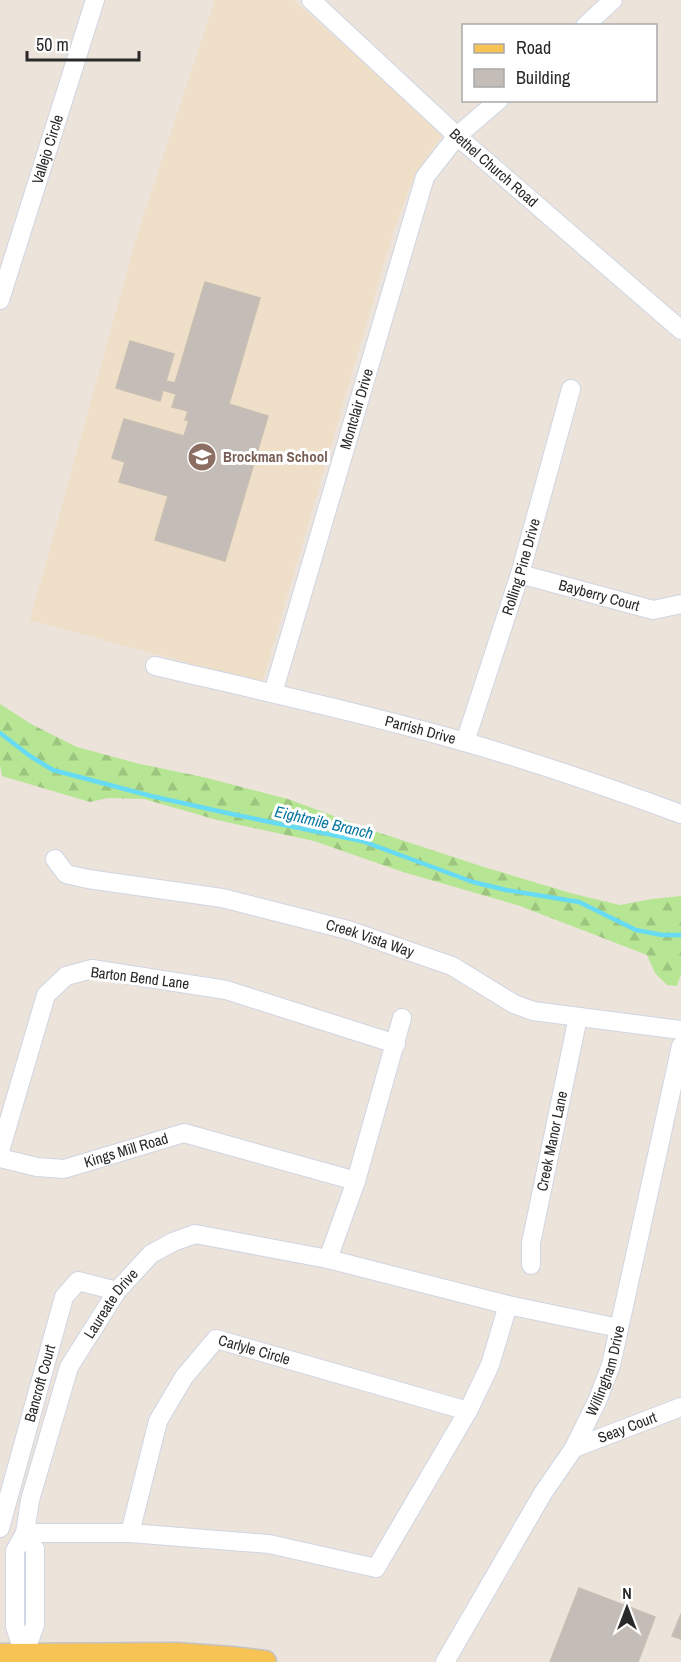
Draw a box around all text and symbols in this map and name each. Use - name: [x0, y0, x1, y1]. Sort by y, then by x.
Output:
- scale bar: [27, 24, 140, 62]
- legend: [462, 24, 657, 102]
- text: 50 m: [36, 32, 69, 57]
- text: Road: [516, 35, 551, 60]
- text: Building: [516, 65, 571, 90]
- street label: Vallejo Circle: [26, 112, 68, 187]
- street label: Bethel Church Road: [445, 123, 543, 212]
- street label: Montclair Drive: [334, 366, 378, 452]
- school or university icon: Brockman School: [186, 441, 218, 473]
- place label: Brockman School: [223, 446, 328, 467]
- street label: Rolling Pine Drive: [496, 516, 545, 618]
- street label: Bayberry Court: [557, 574, 643, 616]
- street label: Parrish Drive: [383, 710, 458, 749]
- water label: Eightmile Branch: [272, 800, 376, 844]
- street label: Creek Vista Way: [324, 914, 418, 962]
- street label: Barton Bend Lane: [90, 961, 191, 994]
- street label: Creek Manor Lane: [531, 1089, 572, 1193]
- street label: Kings Mill Road: [81, 1127, 171, 1172]
- street label: Laureate Drive: [79, 1264, 143, 1342]
- street label: Willingham Drive: [580, 1323, 629, 1419]
- street label: Carlyle Circle: [216, 1329, 293, 1370]
- street label: Bancroft Court: [19, 1342, 60, 1424]
- street label: Seay Court: [595, 1406, 660, 1448]
- north arrow: [597, 1578, 657, 1638]
- text: N: [622, 1582, 632, 1604]

